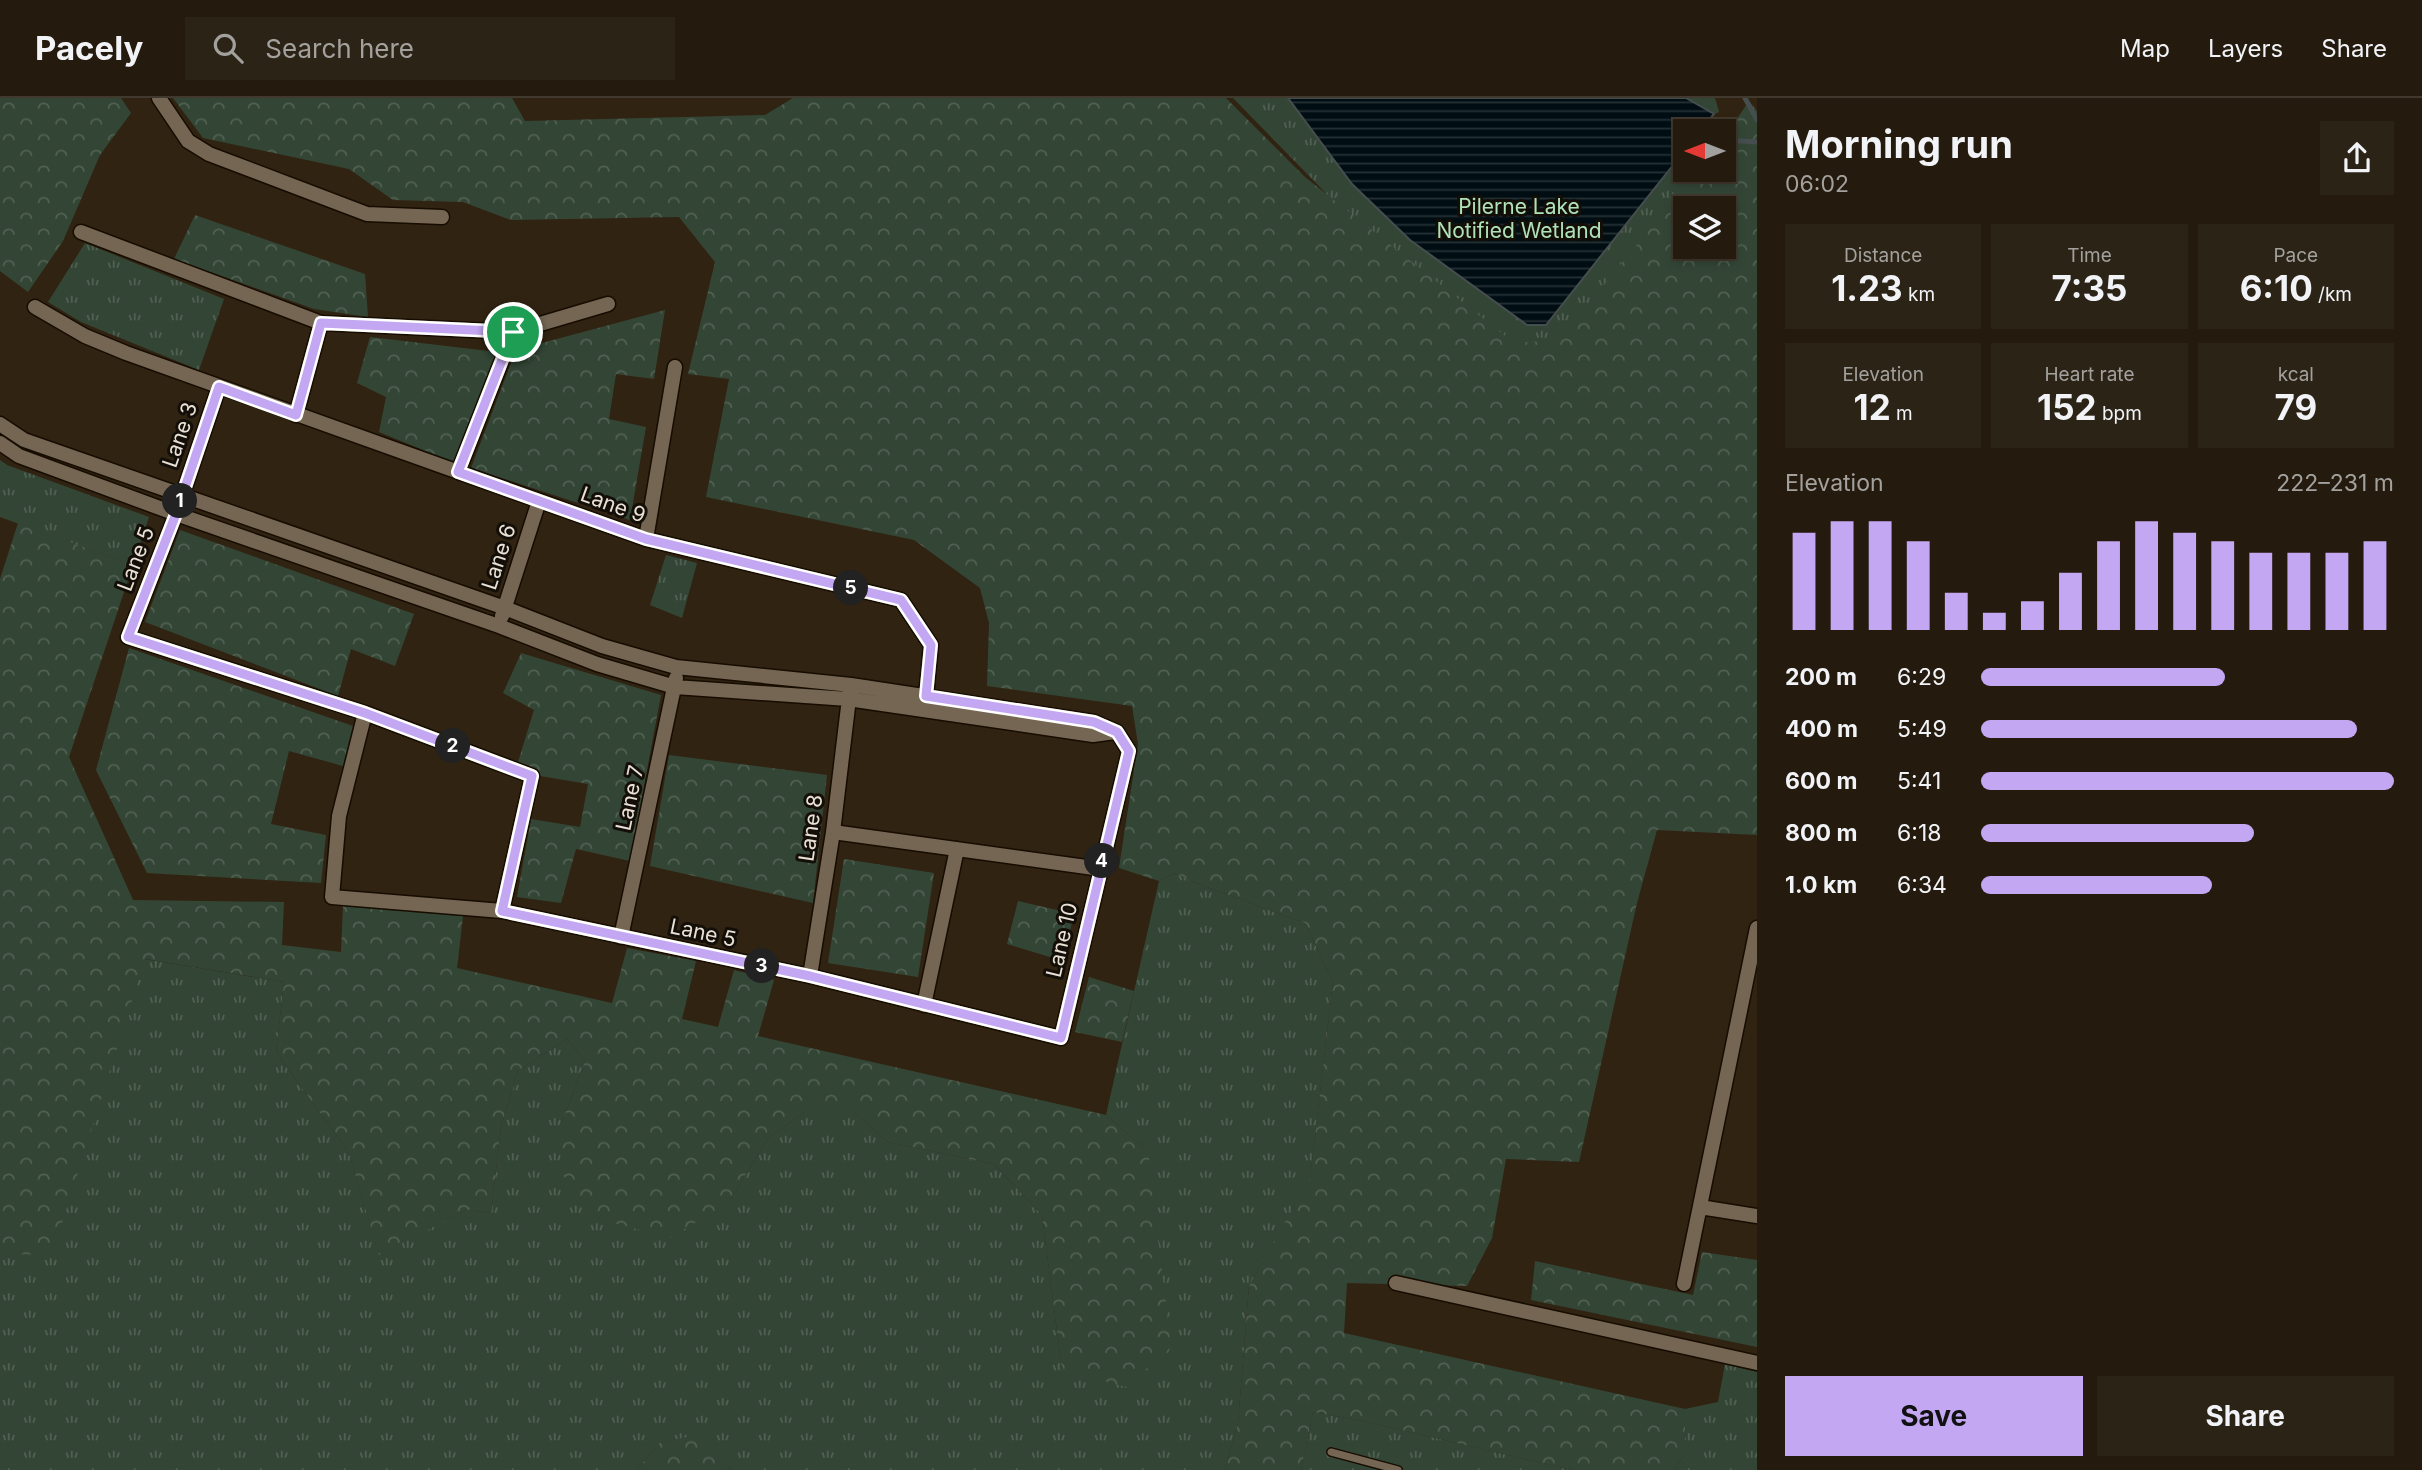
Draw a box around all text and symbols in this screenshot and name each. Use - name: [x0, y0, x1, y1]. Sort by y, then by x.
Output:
- search box: [185, 17, 675, 80]
- text: Pacely: [35, 28, 143, 68]
- icon: search: [209, 29, 247, 67]
- text: Search here: [265, 33, 414, 64]
- text: Map: [2120, 34, 2170, 63]
- text: Layers: [2208, 34, 2283, 63]
- text: Share: [2321, 34, 2387, 63]
- north arrow: [1673, 119, 1736, 182]
- map controls: [1673, 119, 1736, 259]
- text: Morning run: [1785, 121, 2013, 167]
- button: share: [2320, 121, 2394, 195]
- text: 06:02: [1785, 170, 1849, 198]
- park label: Pilerne Lake Notified Wetland: [1436, 194, 1602, 243]
- button: layers: [1673, 196, 1736, 259]
- text: Distance: [1844, 244, 1922, 267]
- text: Time: [2067, 244, 2112, 267]
- text: Pace: [2273, 244, 2318, 267]
- text: 1.23: [1831, 267, 1903, 309]
- text: 7:35: [2052, 267, 2127, 309]
- text: 6:10: [2240, 267, 2313, 309]
- text: km: [1903, 283, 1935, 306]
- text: /km: [2313, 283, 2352, 306]
- pin: [483, 302, 543, 362]
- icon: arrive: [494, 313, 532, 351]
- text: Elevation: [1842, 363, 1924, 386]
- text: Heart rate: [2044, 363, 2134, 386]
- text: kcal: [2278, 363, 2314, 386]
- text: 12: [1854, 386, 1891, 428]
- text: 152: [2037, 386, 2097, 428]
- text: 79: [2274, 386, 2317, 428]
- street label: Lane 3: [157, 399, 202, 471]
- text: m: [1891, 402, 1913, 425]
- text: bpm: [2097, 402, 2142, 425]
- text: Elevation: [1785, 469, 1884, 497]
- text: 222–231 m: [2276, 469, 2394, 497]
- street label: Lane 9: [577, 481, 649, 528]
- pin: 1: [162, 484, 198, 518]
- text: 1: [175, 489, 184, 512]
- street label: Lane 6: [476, 521, 521, 593]
- street label: Lane 5: [112, 523, 159, 595]
- pin: 5: [834, 570, 868, 606]
- text: 5: [844, 576, 857, 599]
- text: 200 m: [1785, 663, 1857, 691]
- text: 6:29: [1897, 663, 1946, 691]
- text: 400 m: [1785, 715, 1858, 743]
- text: 5:49: [1897, 715, 1947, 743]
- pin: 2: [435, 728, 470, 764]
- text: 2: [447, 734, 458, 757]
- street label: Lane 7: [610, 763, 649, 833]
- text: 600 m: [1785, 767, 1857, 795]
- text: 5:41: [1897, 767, 1941, 795]
- street label: Lane 8: [793, 793, 828, 863]
- text: 800 m: [1785, 819, 1857, 847]
- text: 6:18: [1897, 819, 1941, 847]
- pin: 4: [1084, 844, 1120, 878]
- text: 4: [1095, 849, 1108, 872]
- text: 1.0 km: [1785, 871, 1857, 899]
- text: 6:34: [1897, 871, 1947, 899]
- street label: Lane 10: [1041, 900, 1082, 980]
- street label: Lane 5: [668, 913, 738, 952]
- pin: 3: [744, 948, 780, 984]
- text: 3: [755, 954, 768, 977]
- button: Save: [1785, 1376, 2083, 1456]
- button: Share: [2097, 1376, 2394, 1456]

